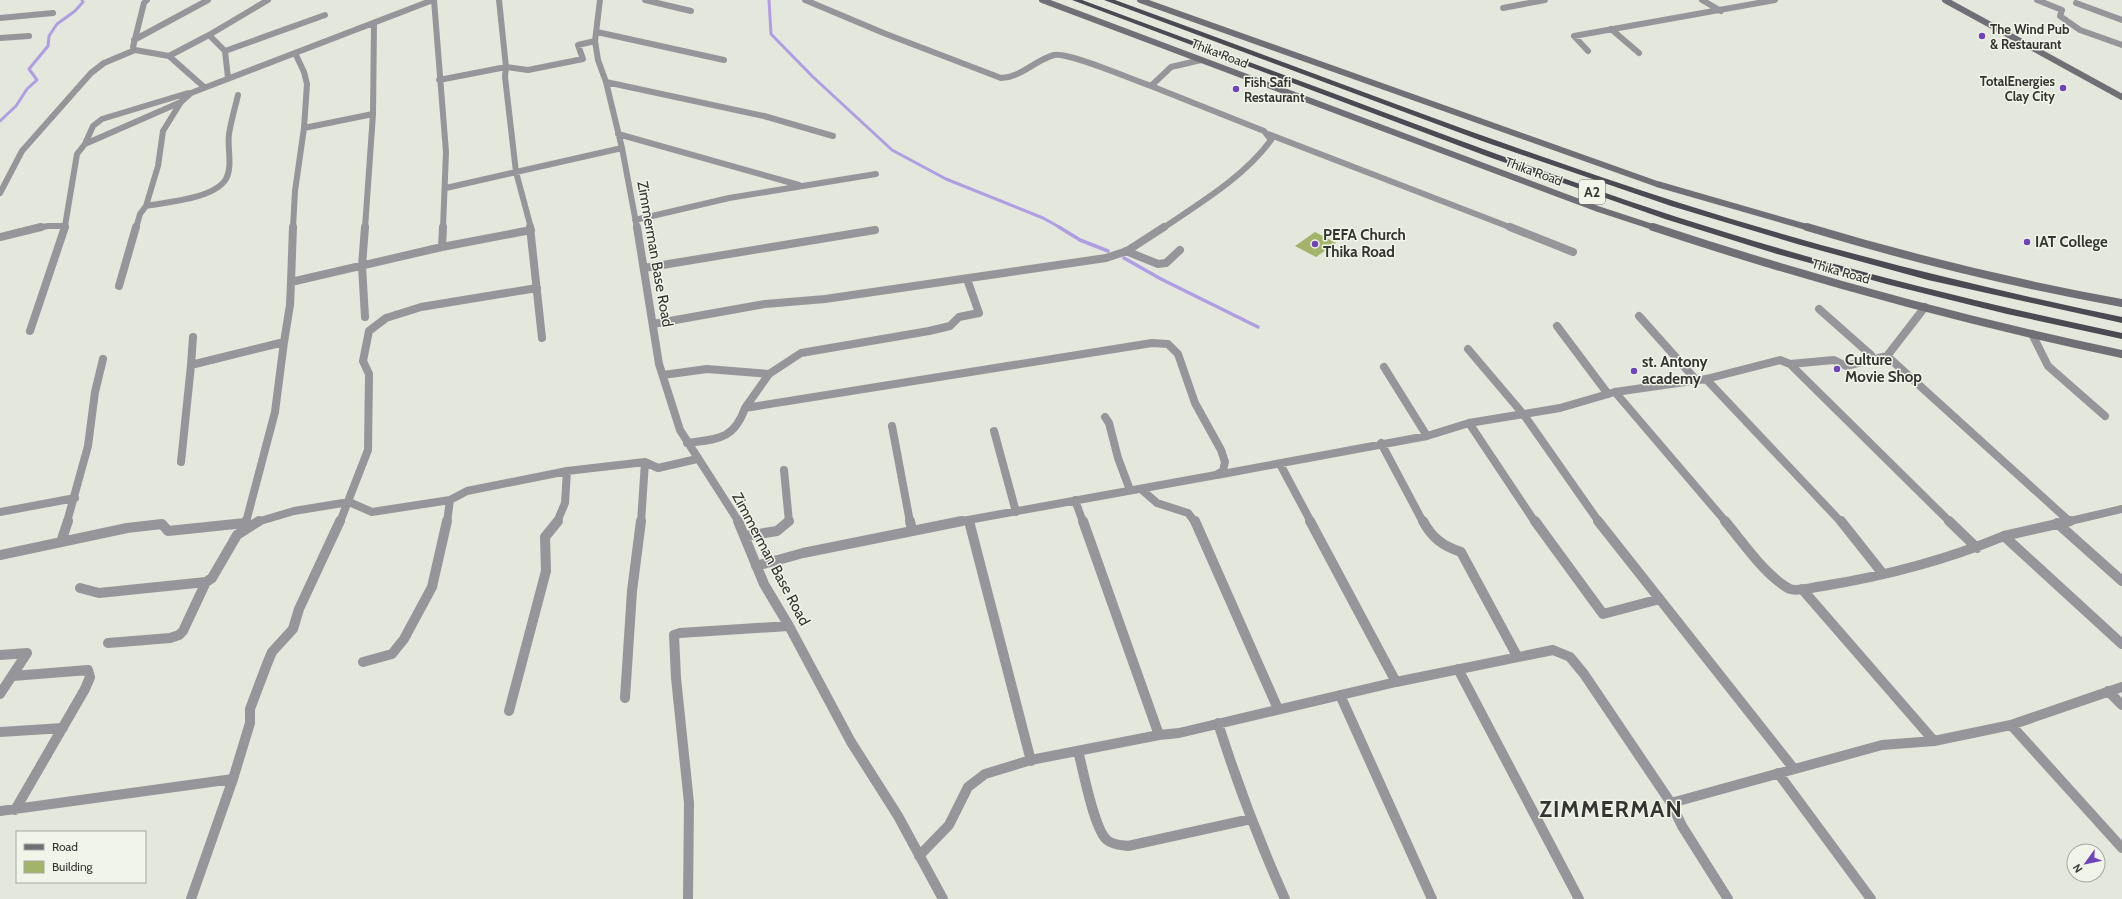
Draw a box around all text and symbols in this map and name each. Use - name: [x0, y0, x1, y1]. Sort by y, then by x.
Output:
- place label: The Wind Pub & Restaurant: [1990, 21, 2070, 52]
- marker: The Wind Pub & Restaurant: [1977, 31, 1987, 41]
- street label: Thika Road: [1189, 35, 1251, 71]
- place label: TotalEnergies Clay City: [1980, 73, 2055, 104]
- place label: Fish Safi Restaurant: [1244, 74, 1305, 105]
- marker: TotalEnergies Clay City: [2058, 83, 2068, 93]
- marker: Fish Safi Restaurant: [1231, 84, 1241, 94]
- street label: Thika Road: [1503, 153, 1565, 189]
- street label: Zimmerman Base Road: [633, 179, 677, 329]
- road number: A2: [1579, 180, 1605, 204]
- place label: PEFA Church Thika Road: [1323, 226, 1406, 261]
- place label: IAT College: [2035, 233, 2108, 251]
- marker: IAT College: [2022, 237, 2032, 247]
- marker: PEFA Church Thika Road: [1310, 239, 1320, 249]
- street label: Thika Road: [1810, 255, 1872, 287]
- place label: Culture Movie Shop: [1845, 351, 1922, 386]
- place label: st. Antony academy: [1642, 353, 1709, 388]
- marker: Culture Movie Shop: [1832, 364, 1842, 374]
- marker: st. Antony academy: [1629, 366, 1639, 376]
- street label: Zimmerman Base Road: [728, 489, 814, 629]
- district label: ZIMMERMAN: [1539, 795, 1683, 823]
- legend: [16, 831, 146, 883]
- text: Road: [52, 839, 78, 854]
- north arrow: [2066, 843, 2106, 883]
- text: Building: [52, 859, 94, 874]
- text: N: [2070, 861, 2086, 876]

